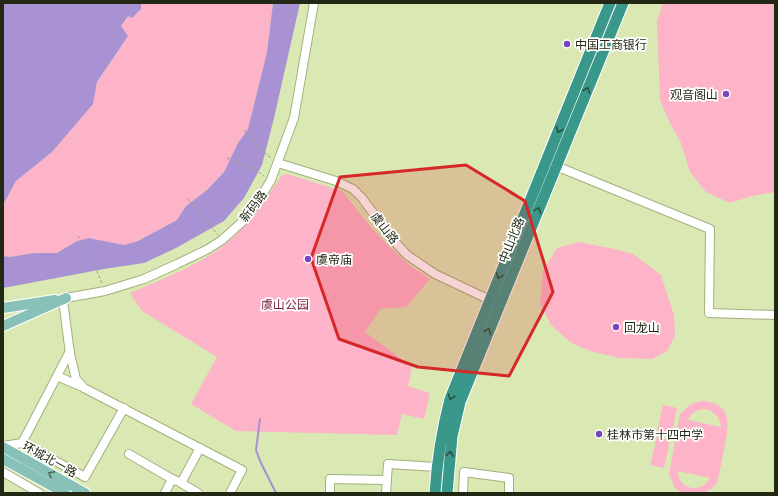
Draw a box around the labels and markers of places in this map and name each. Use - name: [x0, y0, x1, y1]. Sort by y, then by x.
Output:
- place label: 中国工商银行: [575, 35, 647, 54]
- marker: 中国工商银行: [562, 39, 572, 49]
- place label: 观音阁山: [670, 85, 718, 104]
- marker: 观音阁山: [721, 89, 731, 99]
- place label: 虞帝庙: [316, 250, 352, 269]
- marker: 虞帝庙: [303, 254, 313, 264]
- place label: 回龙山: [624, 318, 660, 337]
- marker: 回龙山: [611, 322, 621, 332]
- place label: 桂林市第十四中学: [607, 425, 703, 444]
- marker: 桂林市第十四中学: [594, 429, 604, 439]

